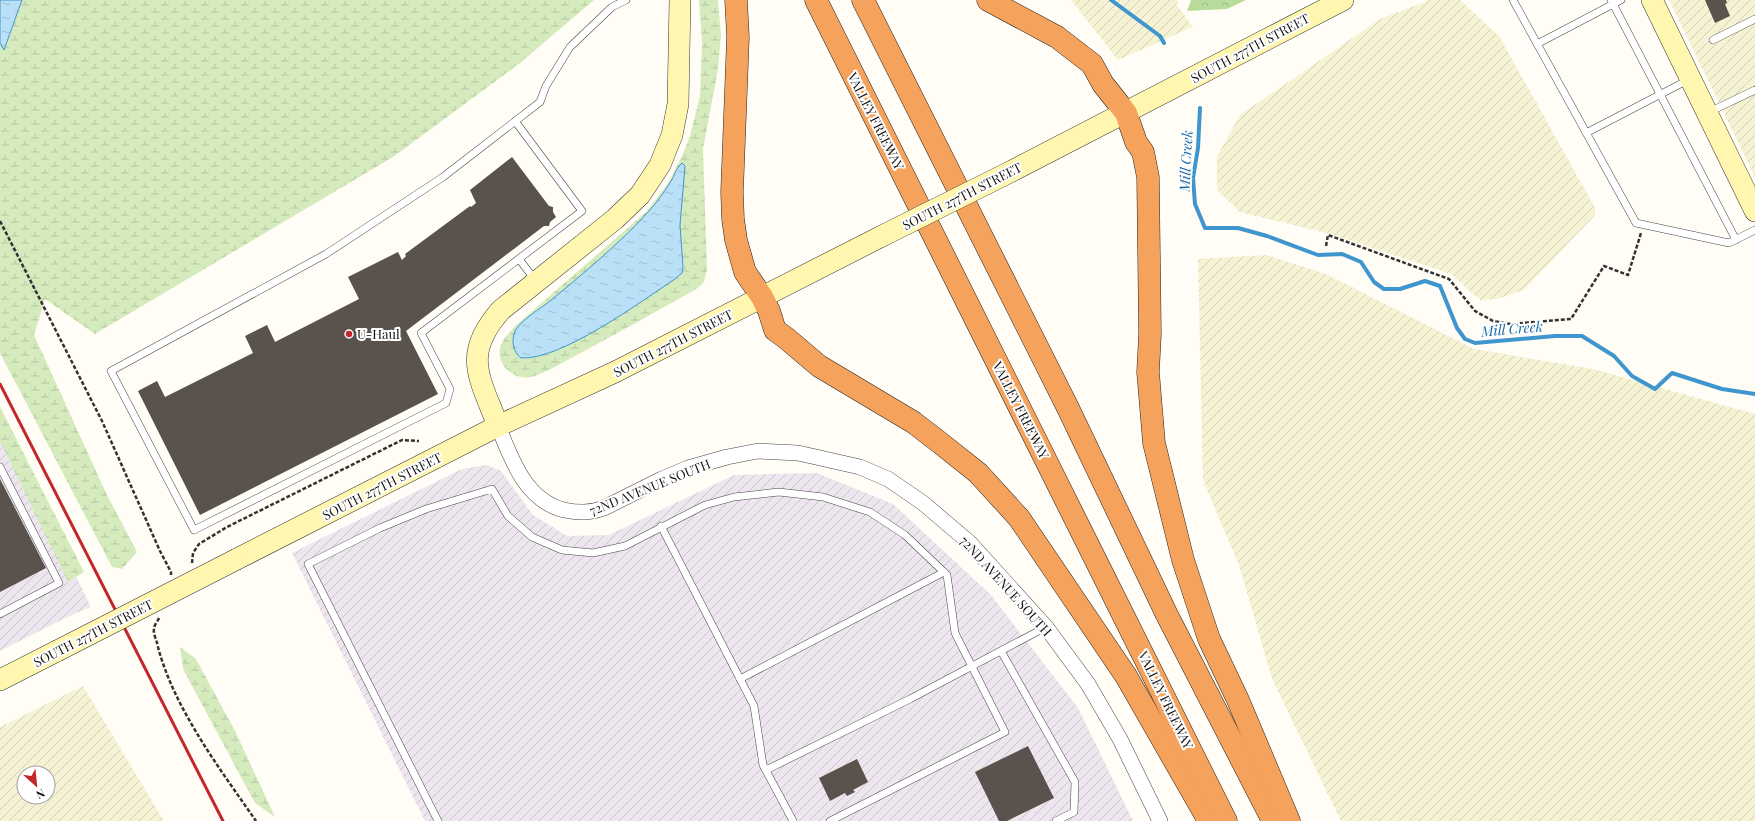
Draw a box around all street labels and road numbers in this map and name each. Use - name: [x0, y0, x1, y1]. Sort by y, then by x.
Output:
- street label: SOUTH 277TH STREET: [1188, 9, 1312, 86]
- street label: VALLEY FREEWAY: [844, 68, 908, 173]
- street label: SOUTH 277TH STREET: [899, 158, 1024, 233]
- street label: SOUTH 277TH STREET: [610, 305, 735, 380]
- street label: VALLEY FREEWAY: [989, 357, 1053, 462]
- street label: SOUTH 277TH STREET: [319, 448, 444, 523]
- street label: 72ND AVENUE SOUTH: [587, 454, 713, 519]
- street label: 72ND AVENUE SOUTH: [957, 532, 1056, 639]
- street label: SOUTH 277TH STREET: [30, 595, 155, 670]
- street label: VALLEY FREEWAY: [1135, 647, 1198, 752]

